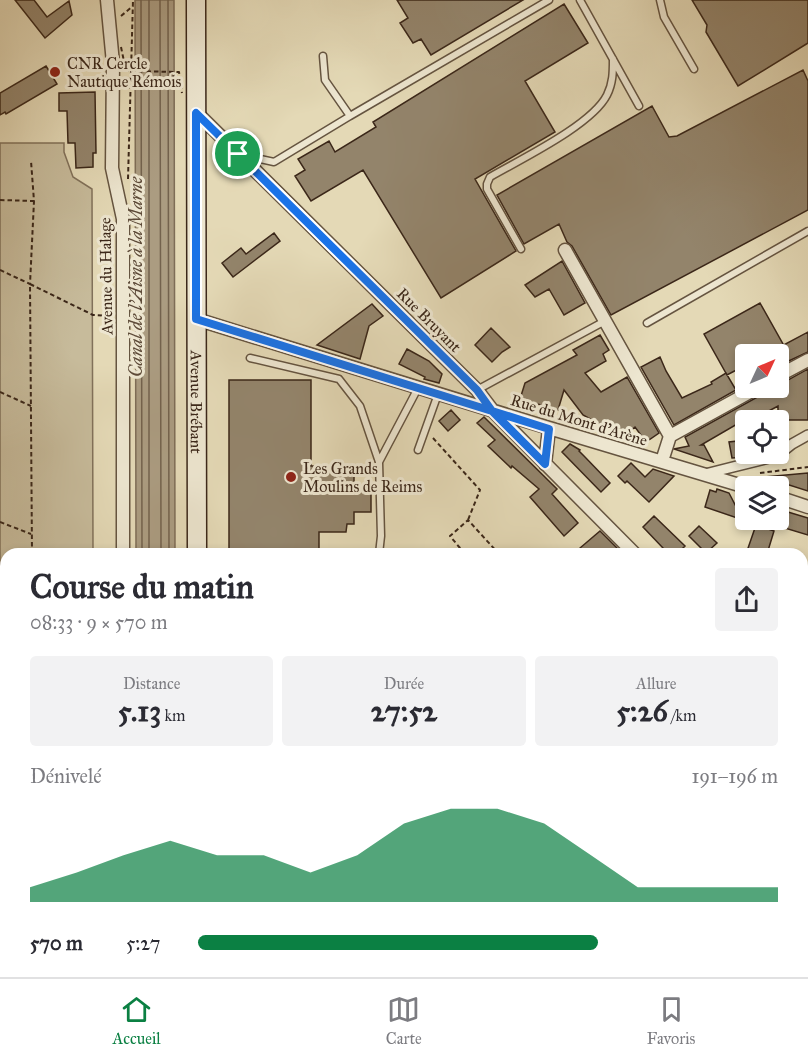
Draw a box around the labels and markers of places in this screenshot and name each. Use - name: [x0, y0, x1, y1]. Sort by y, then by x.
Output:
- place label: CNR Cercle Nautique Rémois: [67, 54, 182, 92]
- marker: CNR Cercle Nautique Rémois: [48, 65, 62, 79]
- pin: [212, 128, 263, 179]
- place label: Les Grands Moulins de Reims: [303, 459, 422, 496]
- marker: Les Grands Moulins de Reims: [284, 470, 298, 484]

